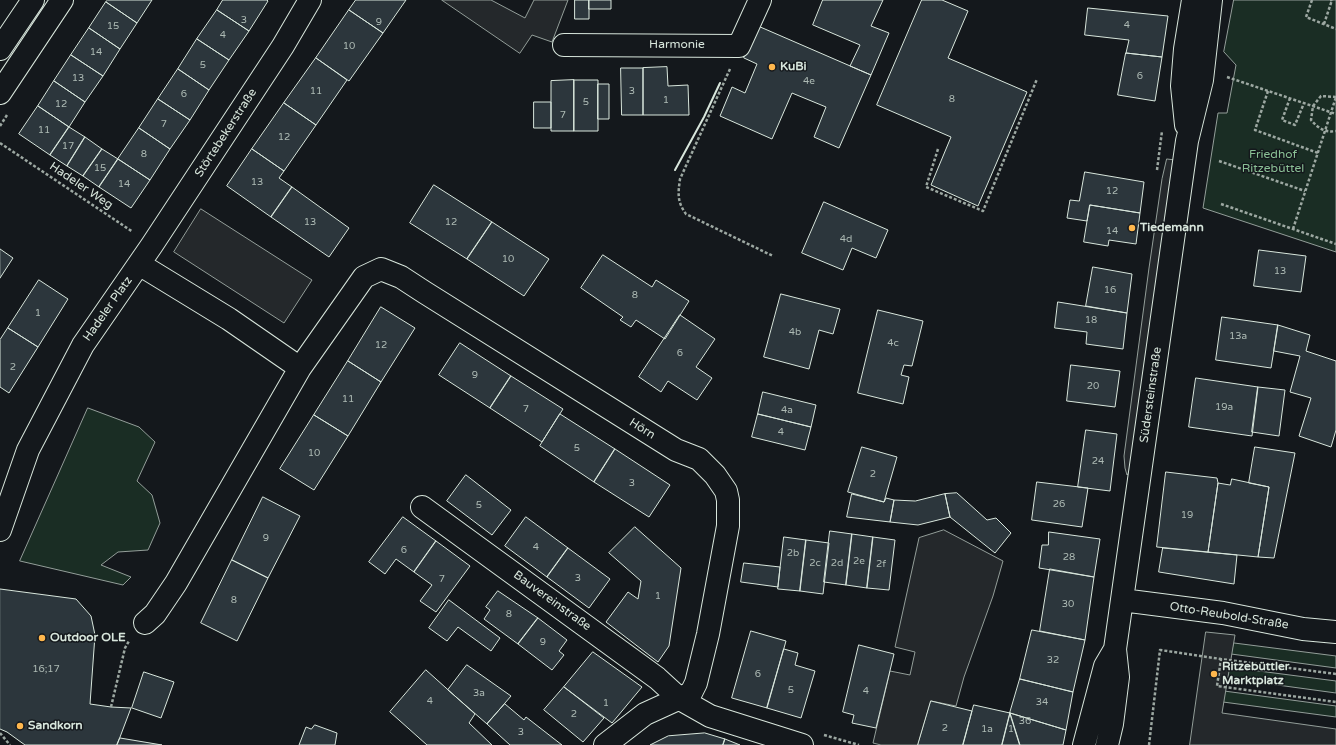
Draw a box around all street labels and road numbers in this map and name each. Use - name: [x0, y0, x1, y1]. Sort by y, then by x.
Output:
- street label: Harmonie: [649, 38, 705, 52]
- street label: Störtebekerstraße: [192, 86, 260, 180]
- street label: Hadeler Weg: [46, 159, 116, 213]
- street label: Hadeler Platz: [80, 274, 136, 344]
- street label: Südersteinstraße: [1137, 346, 1165, 444]
- street label: Hörn: [626, 415, 658, 443]
- street label: Bauvereinstraße: [510, 568, 594, 634]
- street label: Otto-Reubold-Straße: [1169, 599, 1289, 633]

